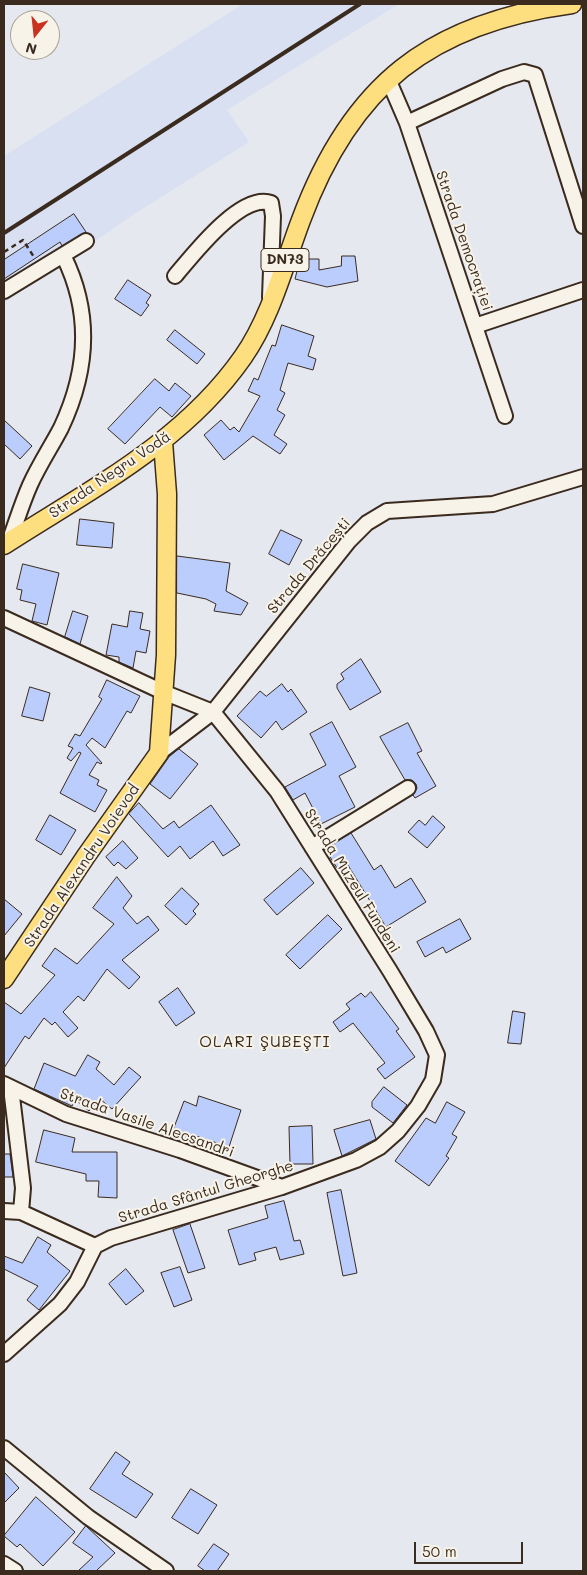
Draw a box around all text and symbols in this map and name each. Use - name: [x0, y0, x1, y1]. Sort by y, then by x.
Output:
- north arrow: [10, 10, 60, 60]
- text: N: [23, 38, 39, 60]
- street label: Strada Democrației: [432, 169, 496, 313]
- road number: DN73: [261, 248, 309, 272]
- street label: Strada Negru Vodă: [46, 428, 174, 522]
- street label: Strada Drăcești: [264, 515, 354, 617]
- street label: Strada Alexandru Voievod: [21, 781, 143, 951]
- street label: Strada Muzeul Fundeni: [300, 806, 404, 956]
- district label: OLARI ŞUBEŞTI: [198, 1032, 332, 1052]
- street label: Strada Vasile Alecsandri: [57, 1085, 237, 1161]
- street label: Strada Sfântul Gheorghe: [116, 1157, 296, 1227]
- scale bar: [417, 1532, 526, 1564]
- text: 50 m: [422, 1541, 457, 1561]

